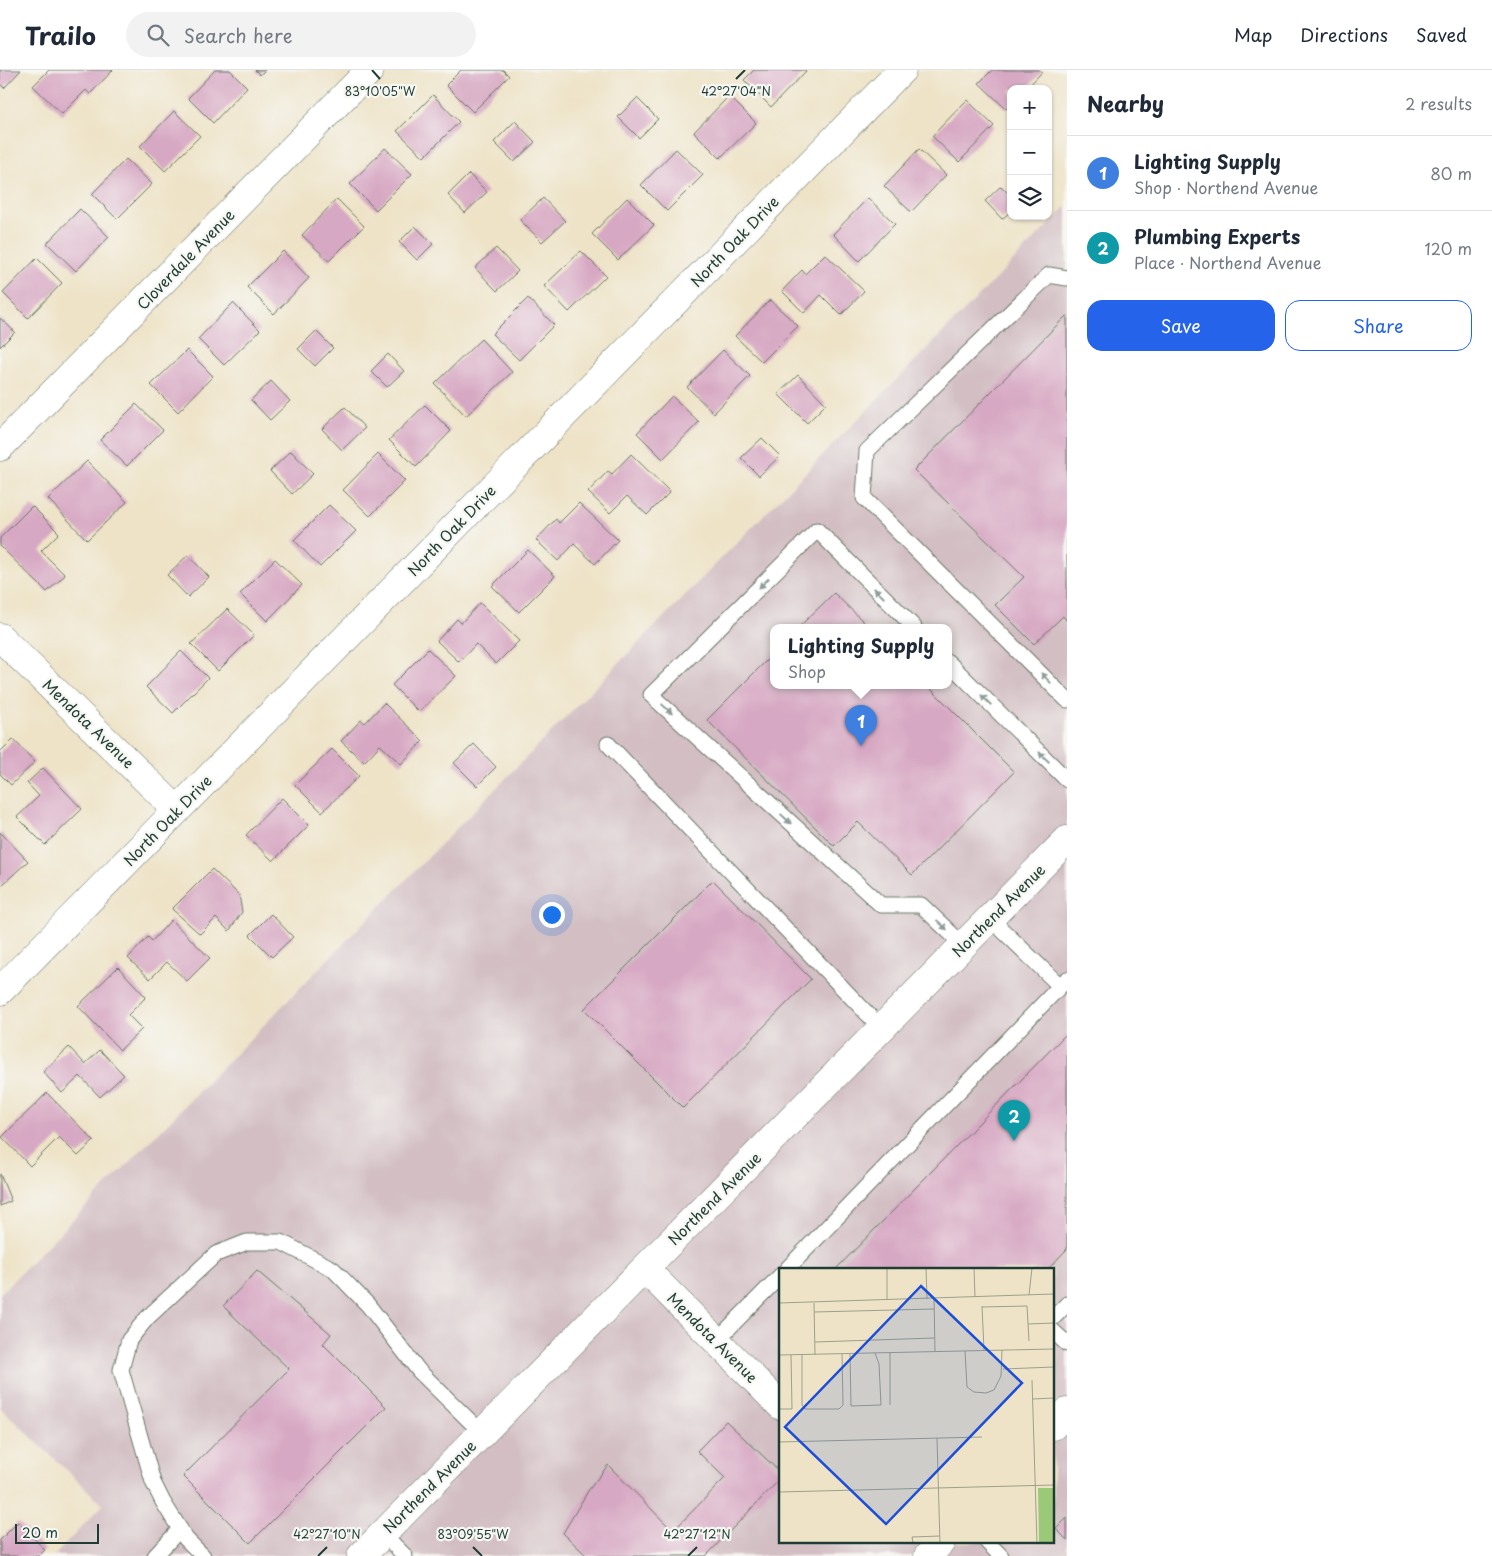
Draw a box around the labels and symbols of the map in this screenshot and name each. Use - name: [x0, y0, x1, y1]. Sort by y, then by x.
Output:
- text: 83°10'05"W: [345, 82, 416, 100]
- text: 42°27'04"N: [701, 82, 771, 100]
- street label: North Oak Drive: [684, 190, 784, 292]
- street label: Cloverdale Avenue: [131, 203, 239, 315]
- street label: North Oak Drive: [401, 479, 501, 581]
- one-way arrow: [758, 577, 770, 589]
- one-way arrow: [873, 587, 885, 599]
- one-way arrow: [1040, 672, 1052, 684]
- street label: Mendota Avenue: [38, 673, 140, 773]
- one-way arrow: [980, 694, 992, 706]
- one-way arrow: [660, 703, 672, 715]
- pin: 1: [845, 705, 877, 746]
- one-way arrow: [1038, 751, 1050, 763]
- street label: North Oak Drive: [117, 769, 217, 871]
- one-way arrow: [780, 813, 792, 825]
- street label: Northend Avenue: [946, 858, 1050, 962]
- your location: [539, 902, 565, 928]
- one-way arrow: [935, 919, 947, 931]
- pin: 2: [998, 1100, 1030, 1141]
- street label: Northend Avenue: [662, 1146, 766, 1250]
- inset map: [779, 1268, 1054, 1544]
- street label: Mendota Avenue: [662, 1286, 764, 1388]
- street label: Northend Avenue: [377, 1434, 481, 1538]
- scale bar: [15, 1521, 99, 1544]
- text: 42°27'10"N: [293, 1525, 361, 1543]
- text: 83°09'55"W: [437, 1525, 509, 1543]
- text: 42°27'12"N: [663, 1525, 731, 1543]

